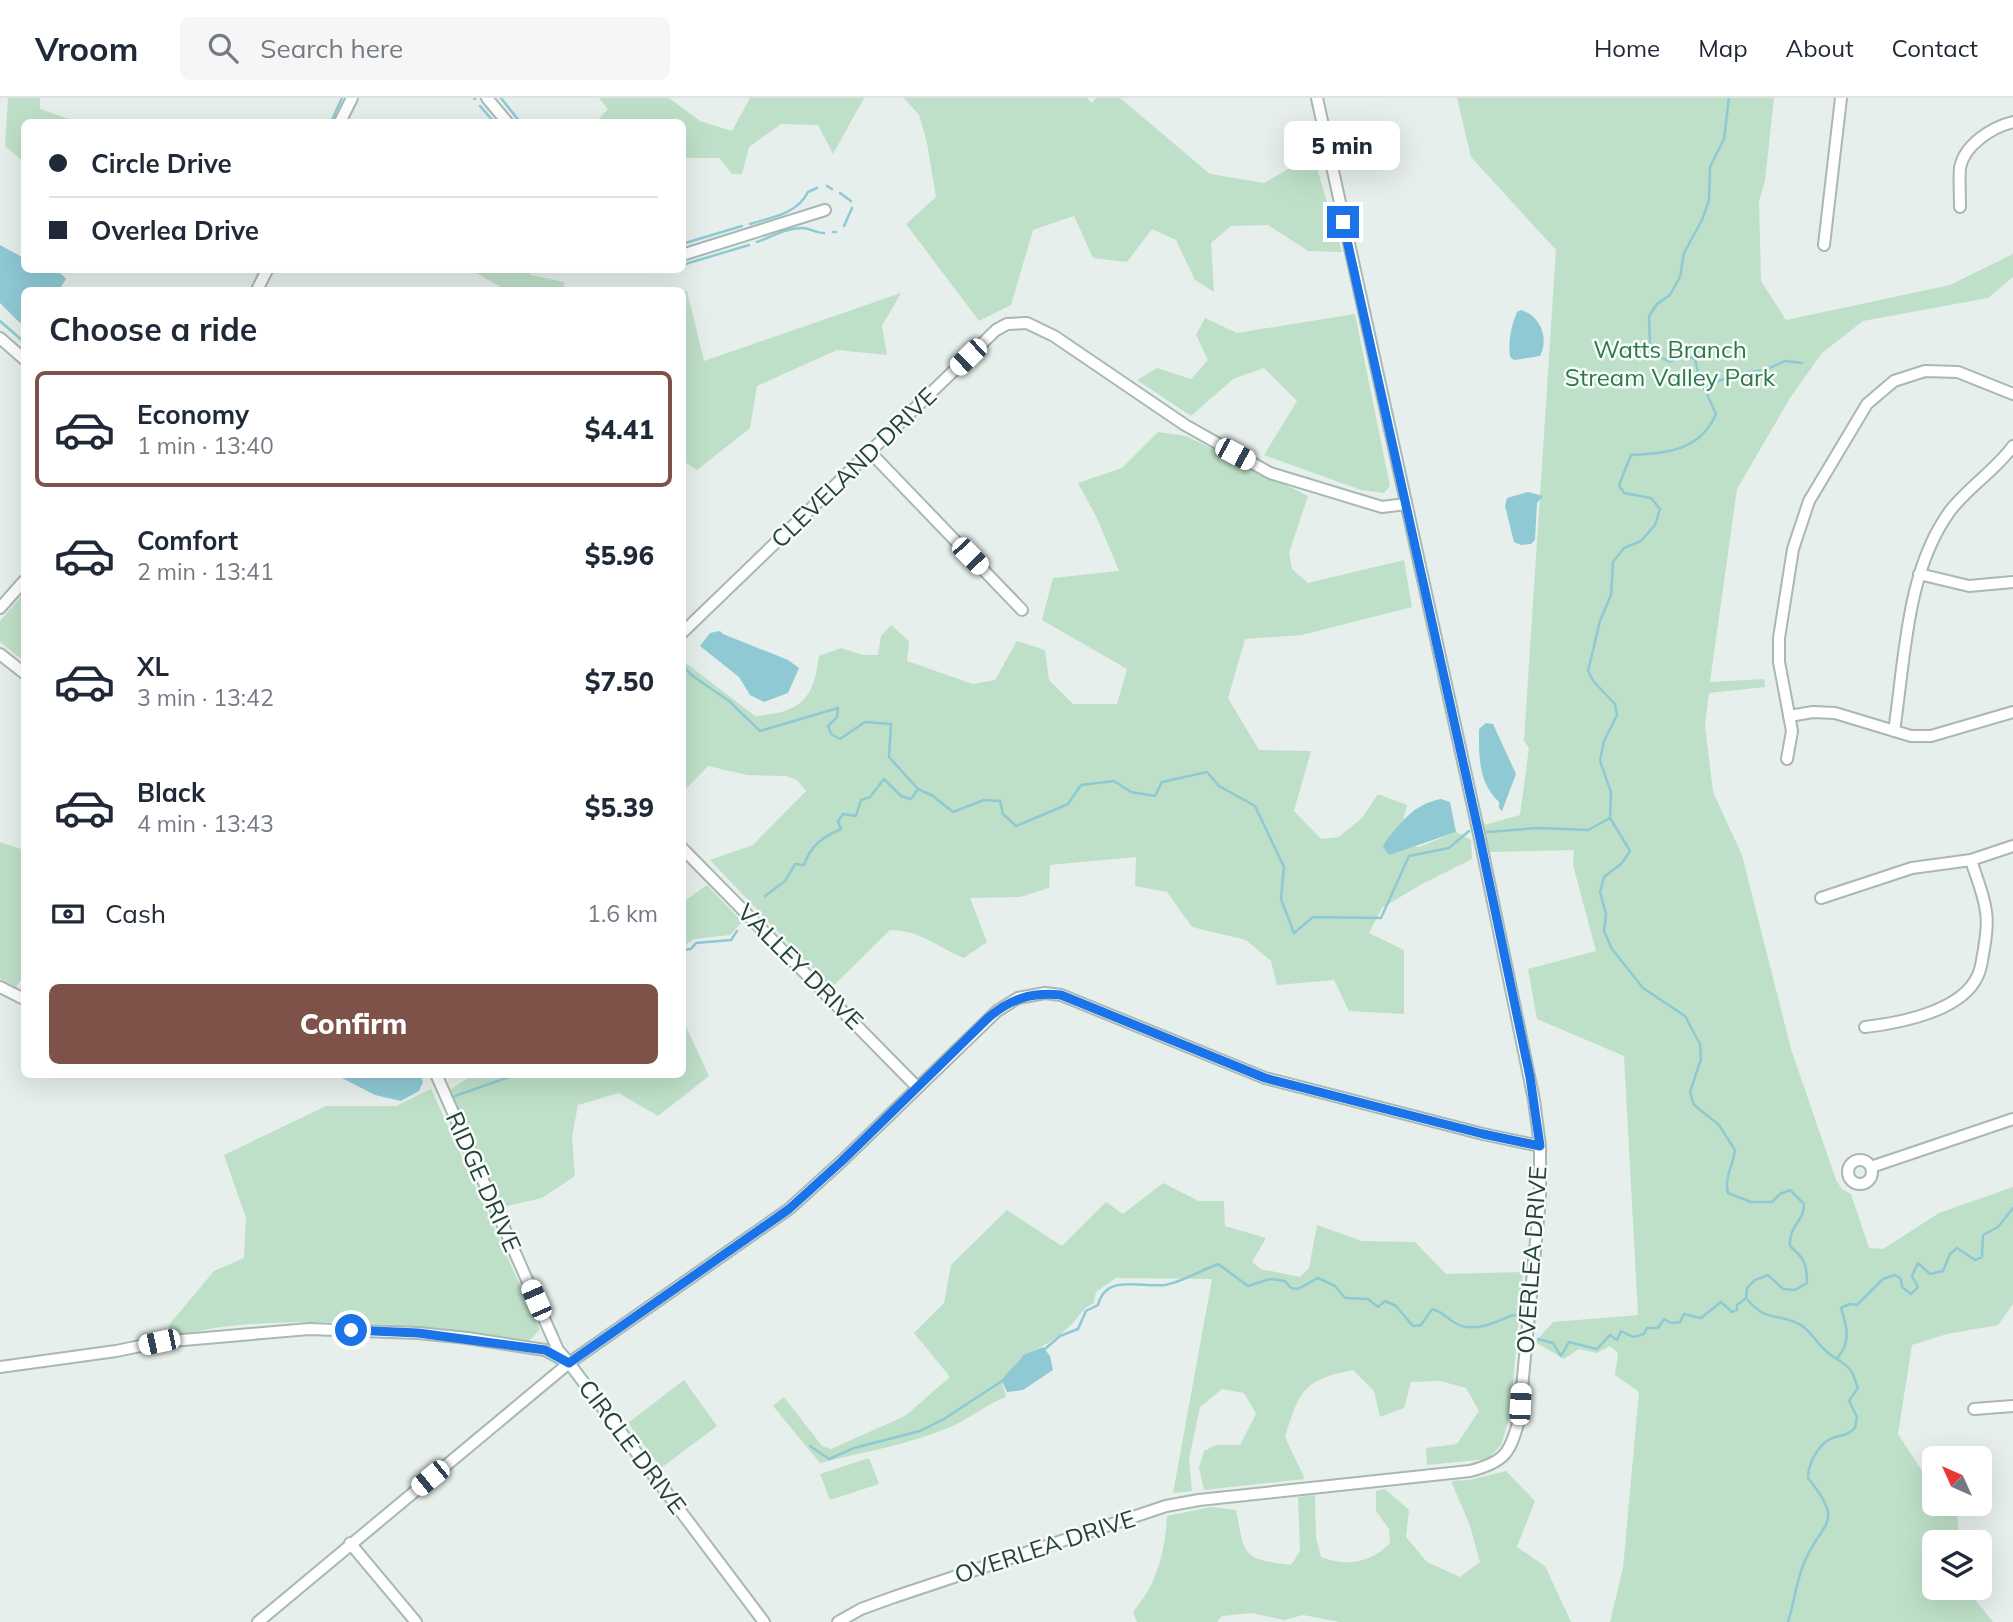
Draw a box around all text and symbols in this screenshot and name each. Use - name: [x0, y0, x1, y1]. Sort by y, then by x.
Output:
- search box: [180, 17, 670, 80]
- text: Vroom: [35, 28, 138, 69]
- icon: search: [204, 29, 242, 67]
- text: Search here: [260, 32, 403, 65]
- text: Home: [1594, 33, 1660, 63]
- text: Map: [1698, 33, 1748, 63]
- text: About: [1786, 33, 1854, 63]
- text: Contact: [1892, 33, 1978, 63]
- callout: 5 min: [1285, 121, 1401, 170]
- text: 5 min: [1311, 131, 1373, 160]
- text: Circle Drive: [91, 147, 232, 180]
- route end: [1327, 206, 1359, 238]
- text: Overlea Drive: [91, 214, 259, 247]
- text: Choose a ride: [49, 309, 257, 349]
- park label: Watts Branch Stream Valley Park: [1565, 334, 1776, 392]
- car: [946, 335, 991, 379]
- street label: CLEVELAND DRIVE: [764, 381, 942, 554]
- icon: car: [53, 398, 116, 461]
- text: Economy: [137, 398, 249, 431]
- text: $4.41: [585, 413, 654, 446]
- text: 1 min · 13:40: [137, 431, 274, 460]
- car: [1212, 435, 1259, 473]
- icon: car: [53, 524, 116, 587]
- text: Comfort: [137, 524, 238, 557]
- car: [948, 534, 993, 578]
- text: $5.96: [585, 539, 654, 572]
- text: 2 min · 13:41: [137, 557, 274, 586]
- icon: car: [53, 650, 116, 713]
- text: XL: [137, 650, 169, 683]
- text: $7.50: [585, 665, 654, 698]
- text: 3 min · 13:42: [137, 683, 274, 712]
- icon: car: [53, 776, 116, 839]
- text: Black: [137, 776, 205, 809]
- text: $5.39: [585, 791, 654, 824]
- text: 4 min · 13:43: [137, 809, 274, 838]
- icon: cash: [49, 895, 87, 933]
- text: Cash: [105, 897, 166, 930]
- street label: VALLEY DRIVE: [732, 897, 870, 1035]
- text: 1.6 km: [587, 899, 658, 928]
- button: Confirm: [49, 984, 658, 1064]
- street label: RIDGE DRIVE: [440, 1107, 528, 1256]
- street label: OVERLEA DRIVE: [1509, 1165, 1553, 1355]
- car: [518, 1277, 555, 1323]
- route start: [335, 1314, 367, 1346]
- car: [137, 1327, 182, 1357]
- street label: CIRCLE DRIVE: [572, 1373, 693, 1520]
- car: [1509, 1382, 1532, 1426]
- north arrow: [1922, 1446, 1992, 1516]
- map controls: [1922, 1446, 1992, 1600]
- car: [408, 1457, 453, 1499]
- street label: OVERLEA DRIVE: [951, 1503, 1139, 1589]
- button: layers: [1922, 1530, 1992, 1600]

